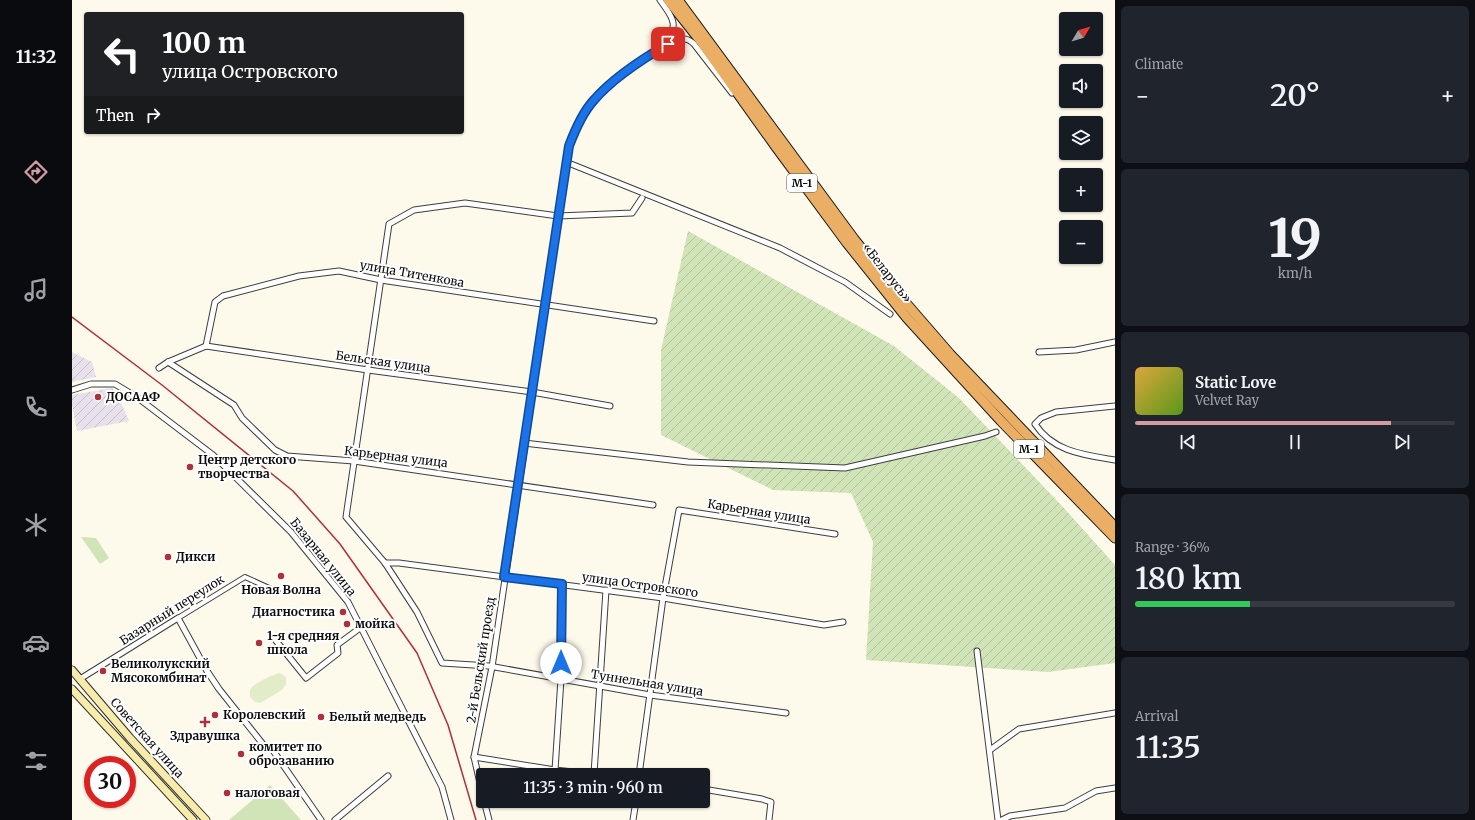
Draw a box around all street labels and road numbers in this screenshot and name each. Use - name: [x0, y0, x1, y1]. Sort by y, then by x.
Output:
- road number: М-1: [787, 174, 817, 192]
- street label: «Беларусь»: [860, 240, 915, 305]
- street label: улица Титенкова: [359, 257, 466, 290]
- street label: Бельская улица: [335, 347, 432, 376]
- road number: М-1: [1014, 440, 1044, 458]
- street label: Карьерная улица: [343, 443, 449, 470]
- street label: Карьерная улица: [706, 496, 812, 527]
- street label: Базарная улица: [287, 515, 360, 599]
- street label: улица Островского: [581, 569, 699, 600]
- street label: Базарный переулок: [117, 571, 227, 648]
- street label: 2-й Бельский проезд: [463, 596, 498, 724]
- street label: Туннельная улица: [590, 666, 705, 699]
- street label: Советская улица: [108, 695, 188, 781]

